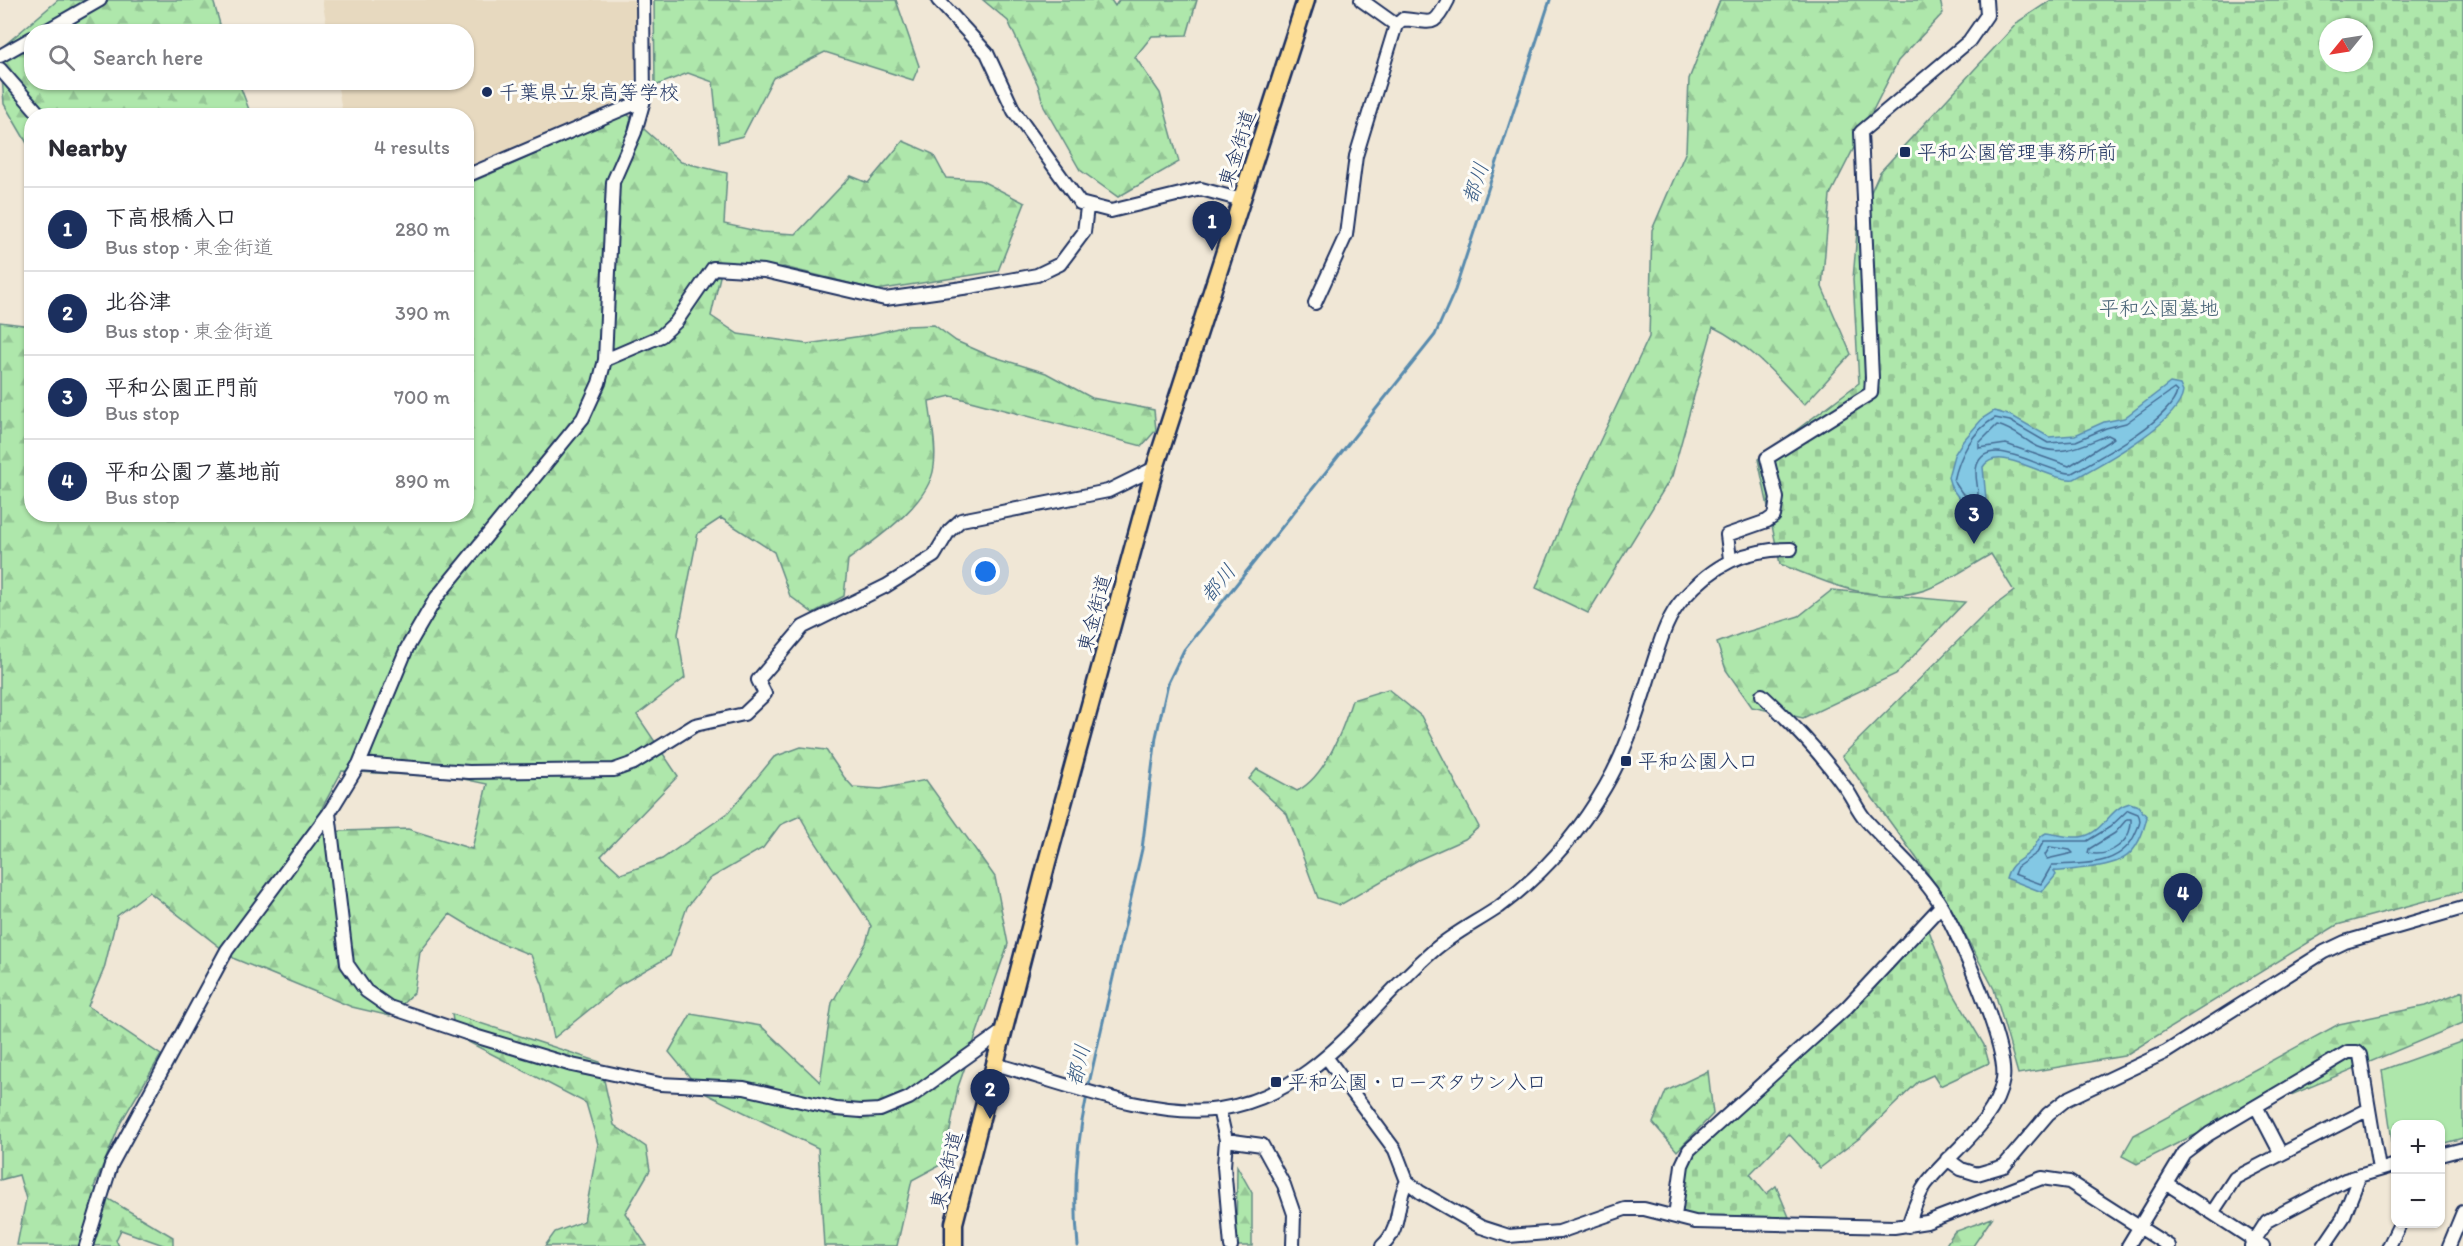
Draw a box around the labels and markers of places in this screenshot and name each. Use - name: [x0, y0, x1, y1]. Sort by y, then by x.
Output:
- place label: 千葉県立泉高等学校: [499, 80, 679, 104]
- marker: 千葉県立泉高等学校: [480, 85, 494, 99]
- place label: 平和公園管理事務所前: [1917, 140, 2117, 164]
- marker: 平和公園管理事務所前: [1898, 145, 1912, 159]
- pin: 1: [1192, 202, 1232, 251]
- pin: 3: [1954, 494, 1994, 544]
- place label: 平和公園入口: [1638, 749, 1758, 773]
- marker: 平和公園入口: [1619, 754, 1633, 768]
- pin: 4: [2164, 874, 2202, 923]
- pin: 2: [970, 1070, 1010, 1119]
- place label: 平和公園・ローズタウン入口: [1288, 1070, 1546, 1094]
- marker: 平和公園・ローズタウン入口: [1269, 1075, 1283, 1089]

